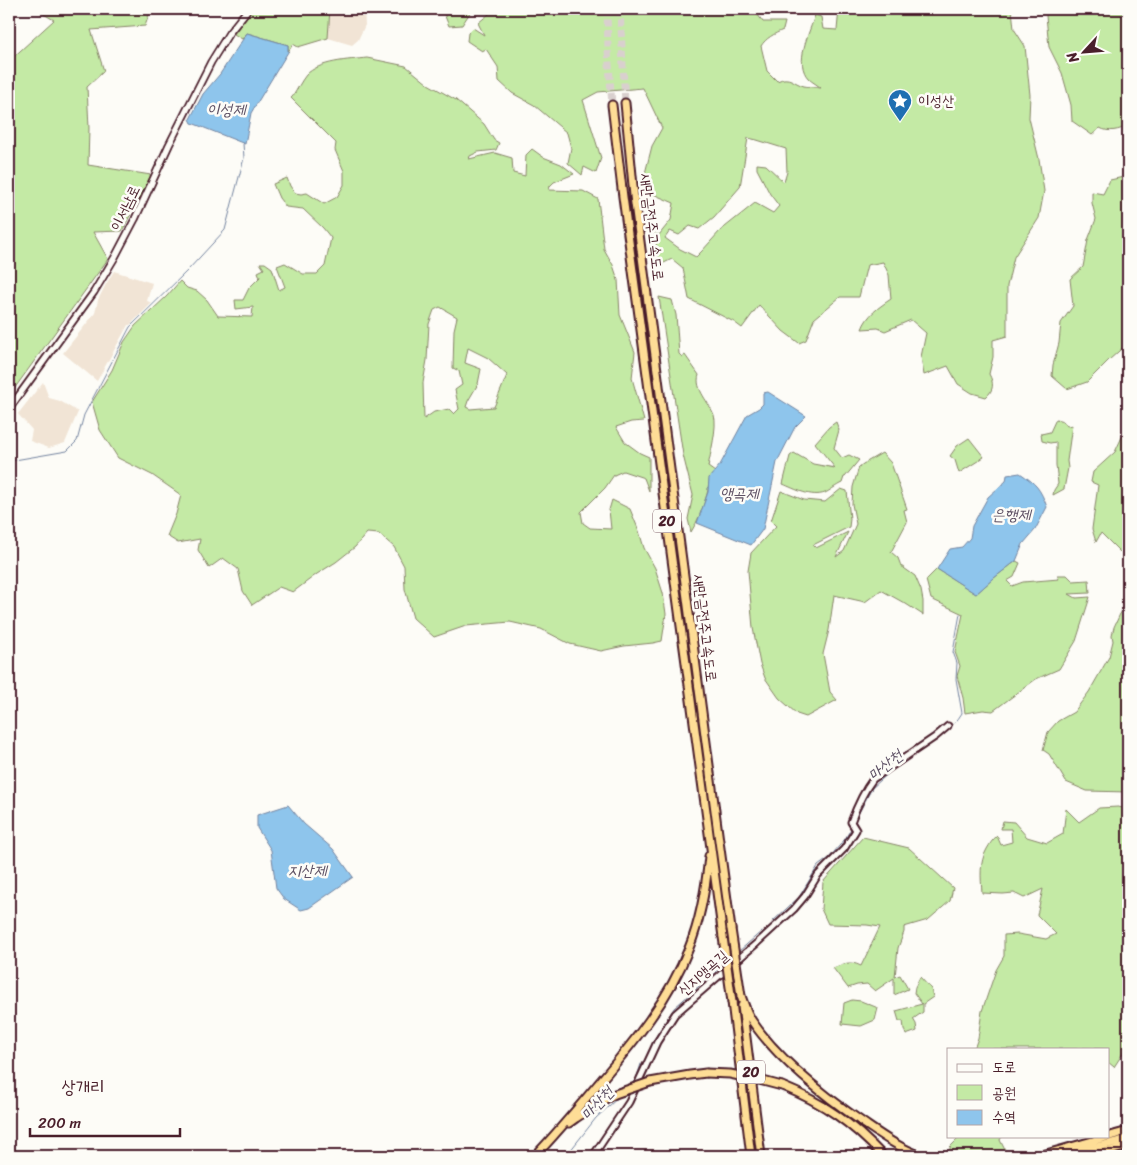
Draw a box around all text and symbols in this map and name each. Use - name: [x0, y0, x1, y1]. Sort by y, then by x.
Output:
- north arrow: [1060, 28, 1110, 78]
- text: N: [1059, 47, 1087, 68]
- place icon: 이성산: [887, 88, 913, 122]
- place label: 이성산: [918, 88, 954, 114]
- water label: 이성제: [207, 95, 247, 124]
- street label: 새만금전주고속도로: [632, 172, 672, 282]
- street label: 이서남로: [103, 181, 147, 235]
- water label: 앵곡제: [720, 479, 760, 508]
- water label: 은행제: [992, 500, 1032, 529]
- road number: 20: [653, 510, 681, 532]
- street label: 새만금전주고속도로: [685, 573, 725, 683]
- water label: 마산천: [861, 740, 911, 788]
- water label: 지산제: [288, 856, 328, 885]
- street label: 신지앵곡길: [672, 943, 734, 1003]
- legend: [947, 1048, 1110, 1138]
- text: 도로: [992, 1054, 1016, 1080]
- road number: 20: [737, 1060, 765, 1084]
- district label: 상개리: [61, 1071, 105, 1103]
- water label: 마산천: [573, 1077, 622, 1127]
- text: 공원: [992, 1080, 1016, 1106]
- text: 수역: [992, 1104, 1016, 1130]
- scale bar: [30, 1105, 180, 1137]
- text: 200 m: [38, 1110, 82, 1136]

